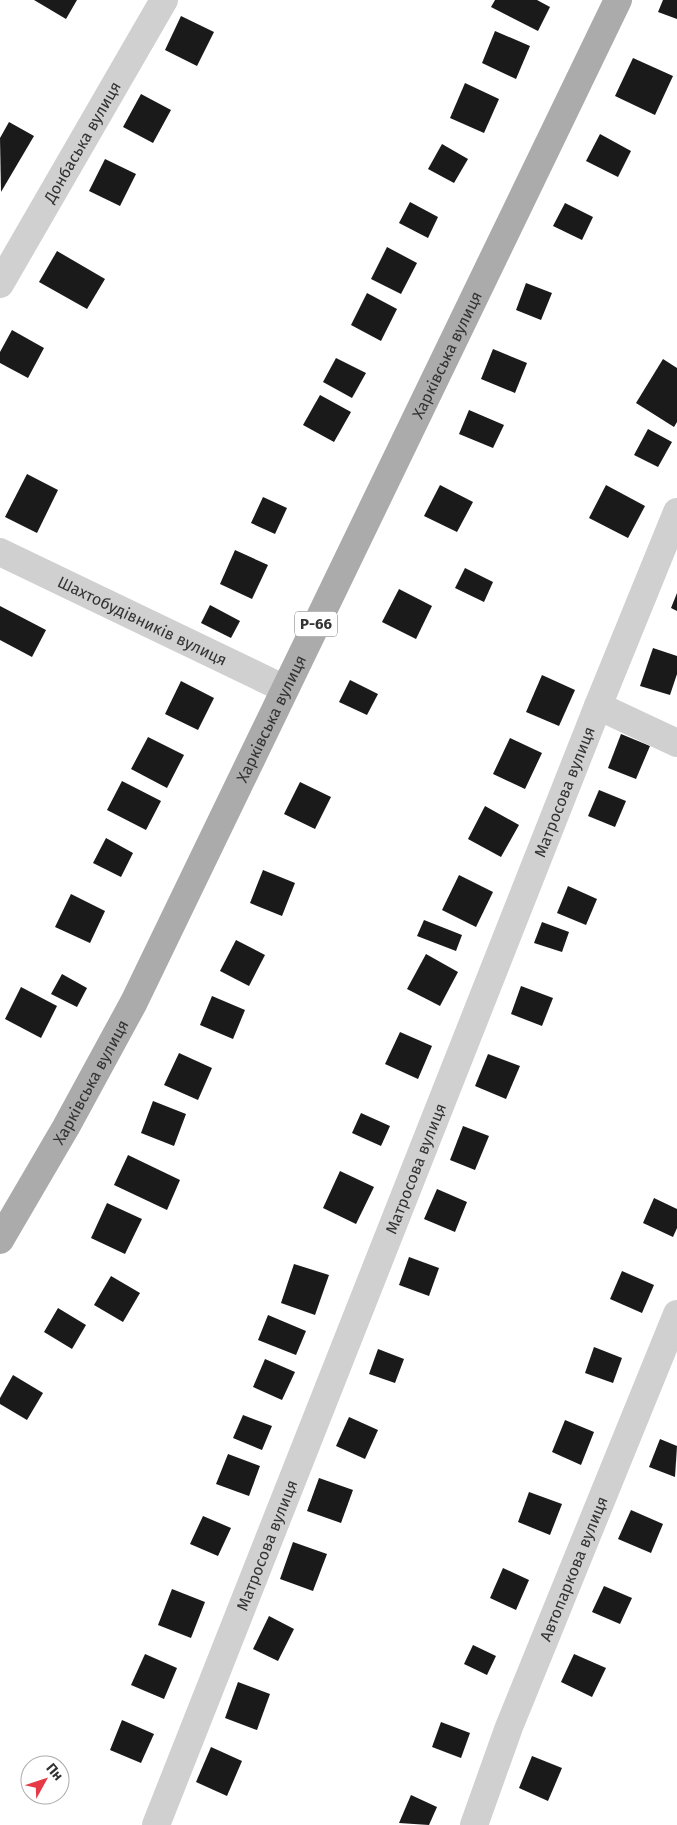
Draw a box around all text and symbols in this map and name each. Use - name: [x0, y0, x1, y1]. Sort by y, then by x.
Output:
- street label: Донбаська вулиця: [39, 78, 124, 207]
- street label: Харківська вулиця: [408, 288, 485, 421]
- street label: Шахтобудівників вулиця: [55, 572, 230, 669]
- road number: Р-66: [295, 612, 337, 636]
- street label: Харківська вулиця: [232, 652, 310, 785]
- street label: Матросова вулиця: [530, 724, 599, 860]
- street label: Харківська вулиця: [49, 1016, 132, 1148]
- street label: Матросова вулиця: [381, 1100, 450, 1237]
- street label: Матросова вулиця: [232, 1477, 301, 1613]
- street label: Автопаркова вулиця: [535, 1493, 611, 1644]
- north arrow: [20, 1755, 70, 1805]
- text: Пн: [42, 1760, 67, 1784]

